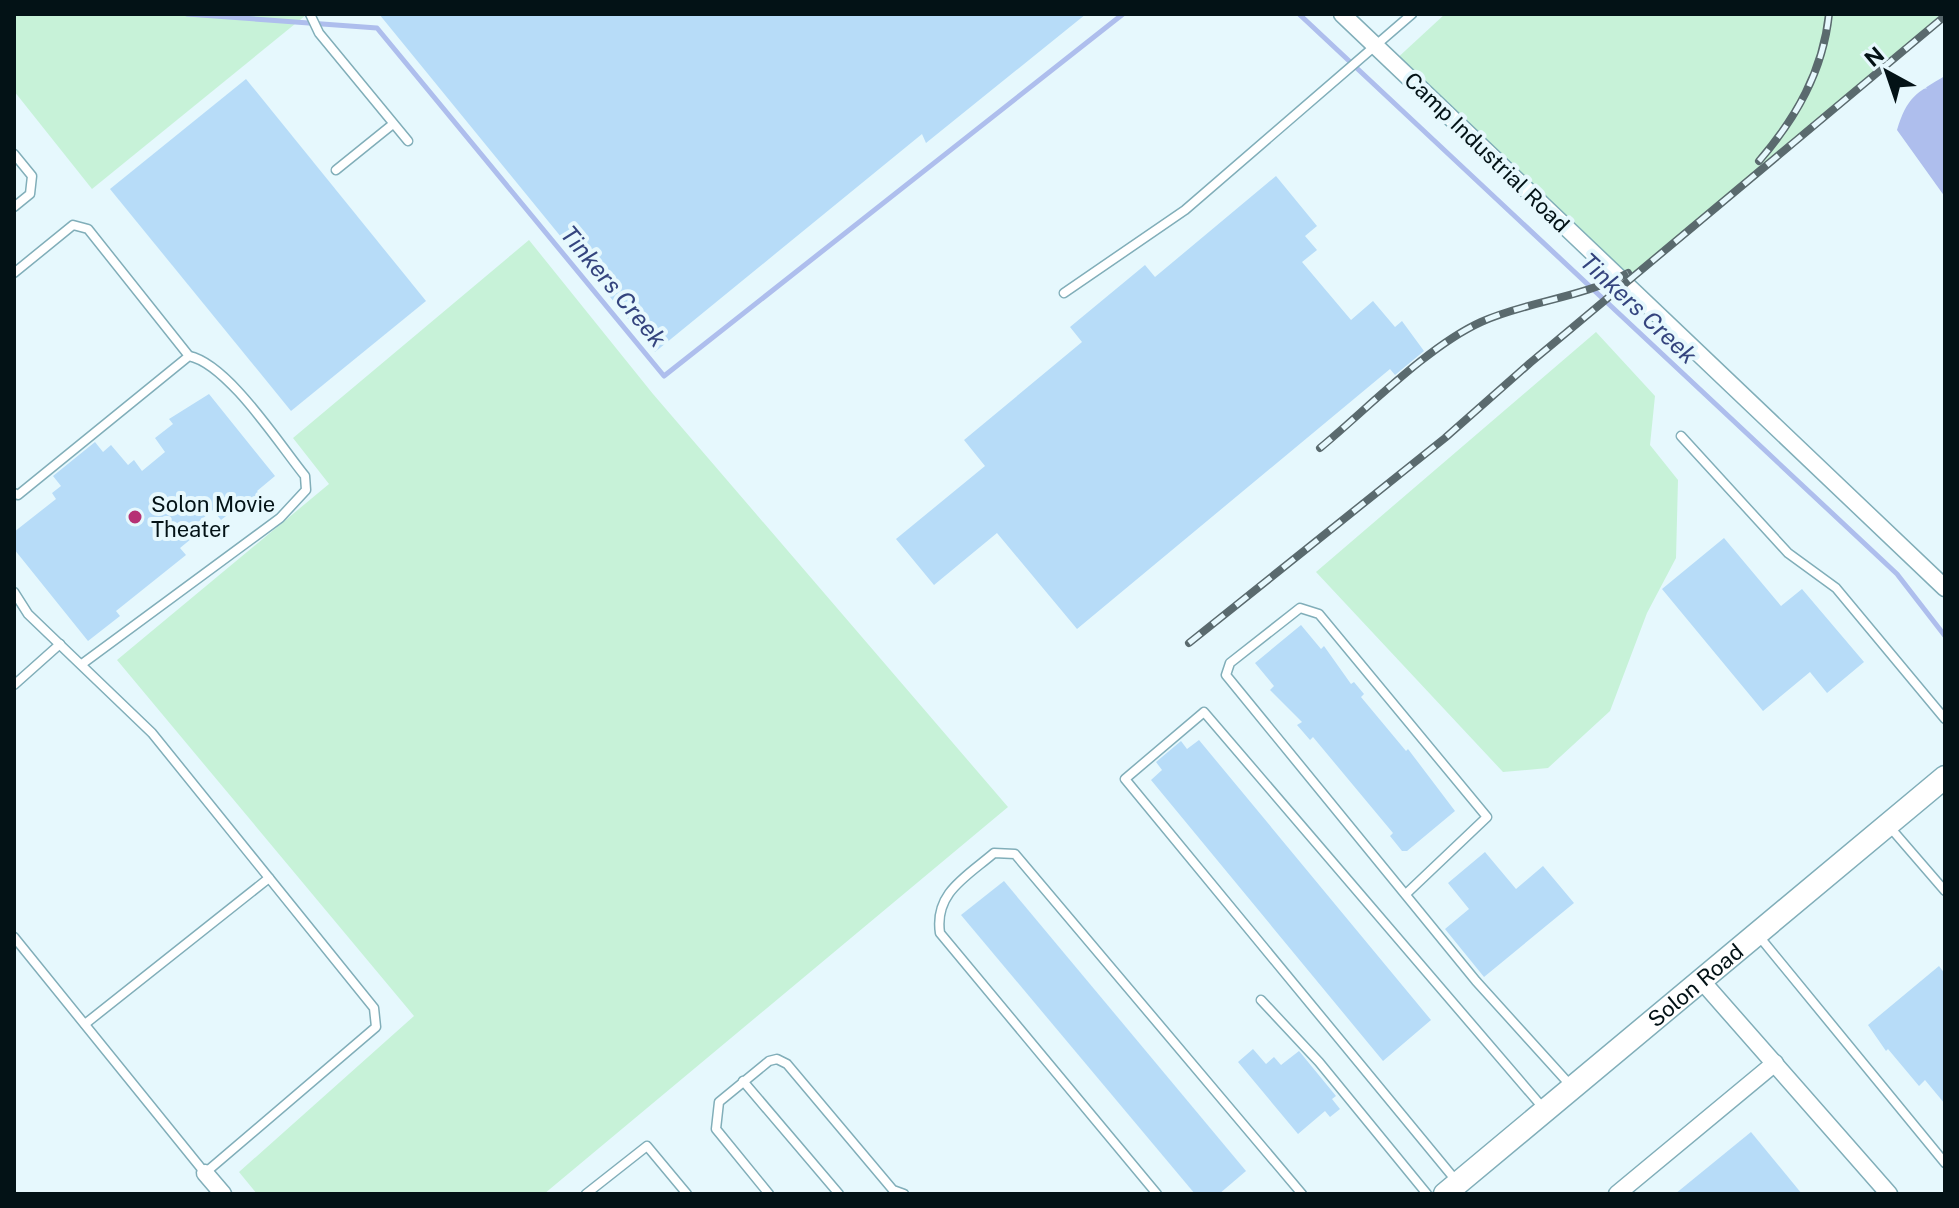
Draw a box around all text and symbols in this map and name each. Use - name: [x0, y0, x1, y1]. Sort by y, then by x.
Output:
- north arrow: [1847, 32, 1927, 112]
- text: N: [1859, 41, 1889, 72]
- street label: Camp Industrial Road: [1399, 67, 1575, 237]
- water label: Tinkers Creek: [555, 220, 673, 352]
- water label: Tinkers Creek: [1575, 247, 1703, 369]
- place label: Solon Movie Theater: [151, 491, 275, 542]
- marker: Solon Movie Theater: [126, 508, 144, 526]
- street label: Solon Road: [1643, 938, 1748, 1032]

